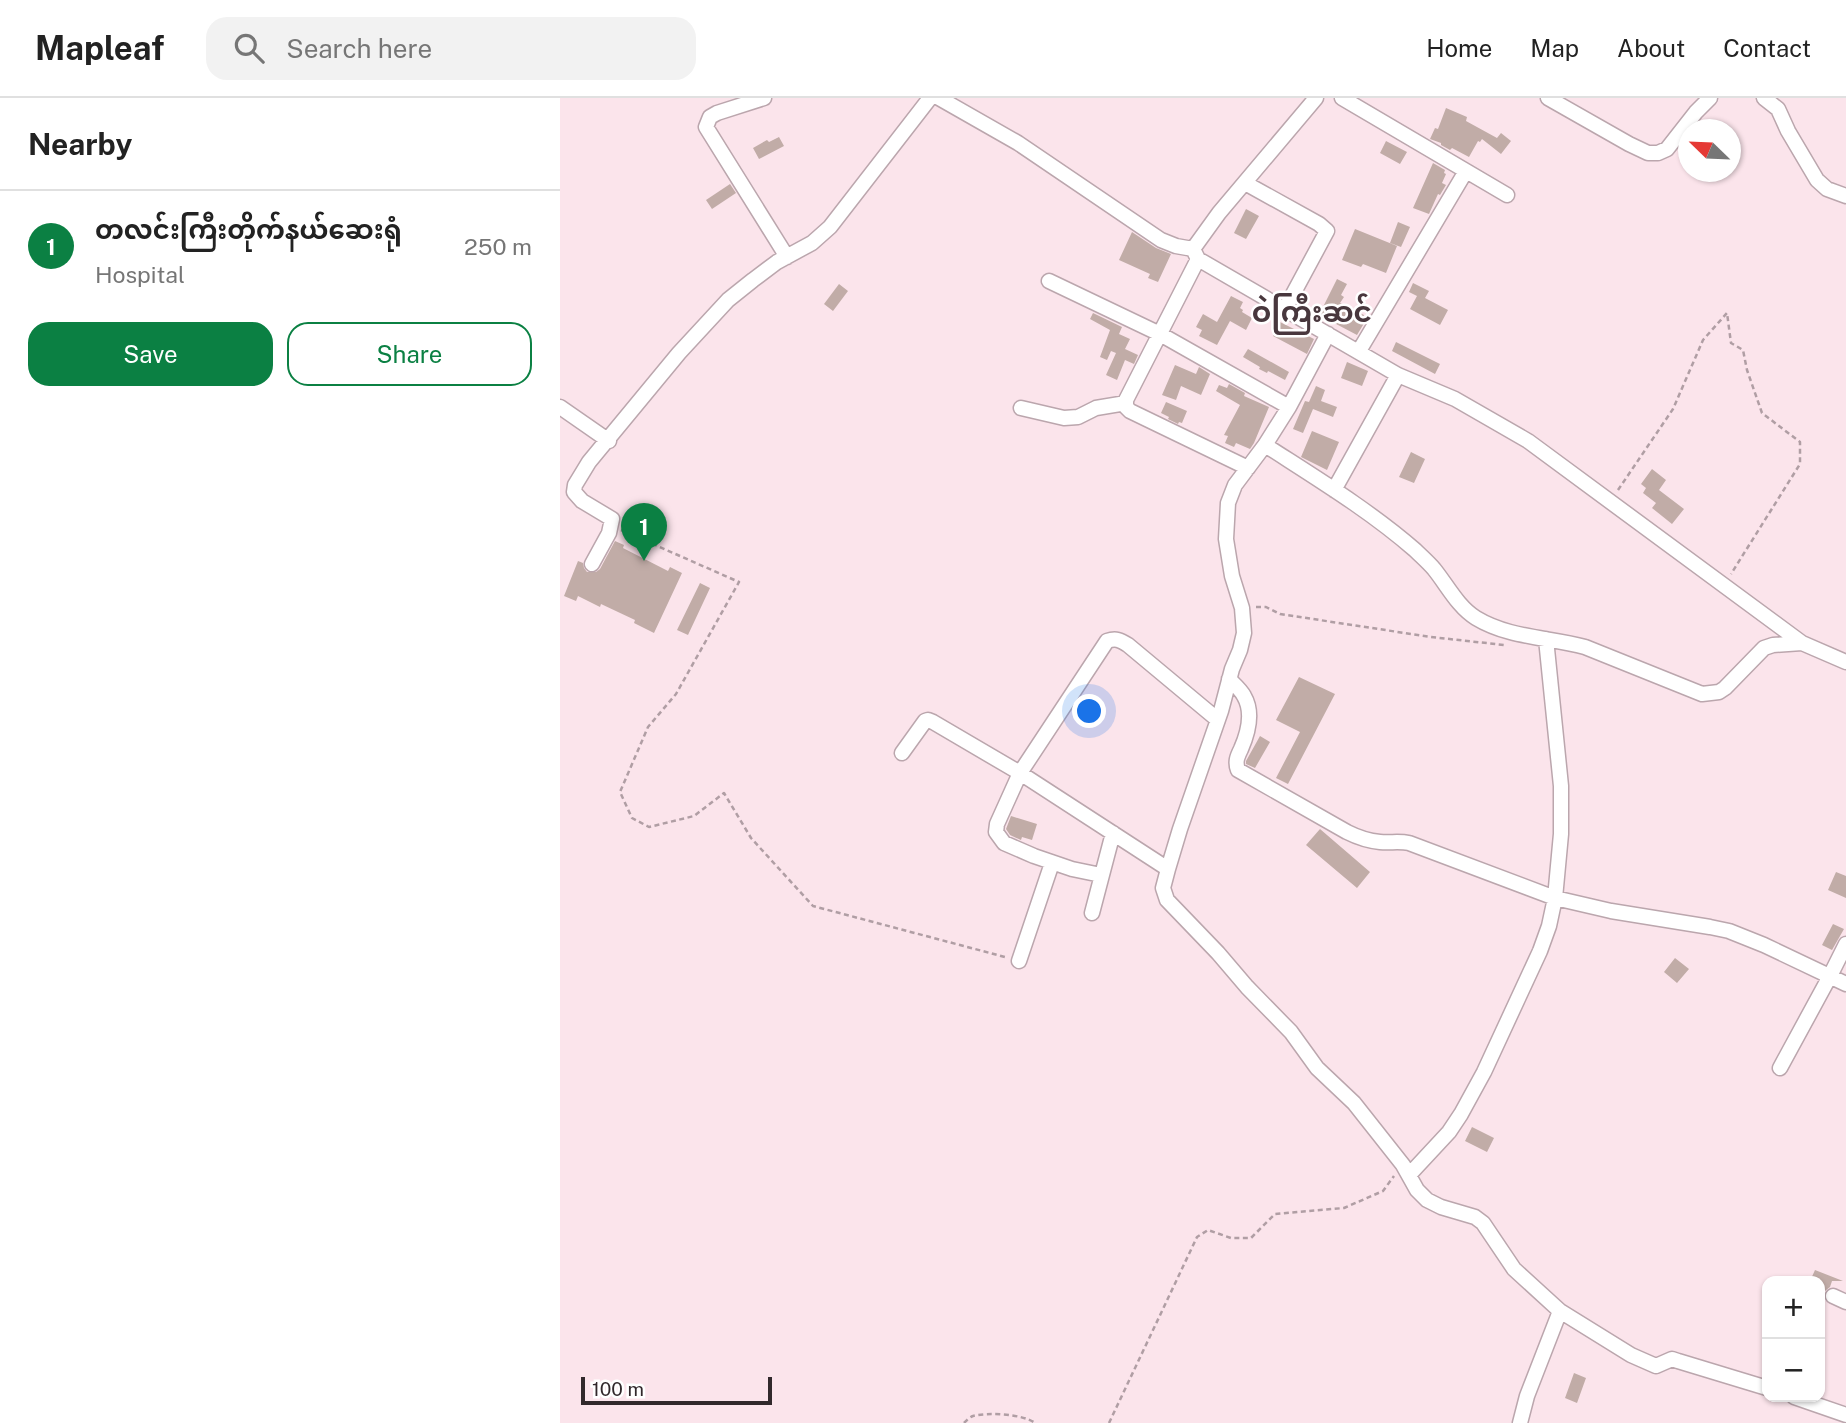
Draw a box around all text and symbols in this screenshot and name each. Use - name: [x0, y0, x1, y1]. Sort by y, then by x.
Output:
- search box: [206, 17, 696, 80]
- text: Mapleaf: [35, 29, 164, 67]
- icon: search: [230, 29, 268, 67]
- text: Search here: [286, 33, 432, 64]
- text: Home: [1426, 34, 1492, 62]
- text: Map: [1530, 34, 1579, 62]
- text: About: [1617, 34, 1685, 62]
- text: Contact: [1723, 34, 1811, 62]
- north arrow: [1678, 119, 1741, 182]
- text: Nearby: [28, 126, 132, 162]
- text: တလင်းကြီးတိုက်နယ်ဆေးရုံ: [95, 214, 402, 245]
- text: 1: [46, 233, 56, 260]
- text: 250 m: [464, 233, 532, 260]
- text: Hospital: [95, 261, 185, 288]
- district label: ဝဲကြီးဆင်: [1252, 293, 1372, 335]
- button: Save: [28, 322, 273, 386]
- button: Share: [287, 322, 532, 386]
- pin: 1: [621, 503, 667, 561]
- your location: [1072, 694, 1106, 728]
- map controls: [1762, 1276, 1825, 1402]
- button: +: [1762, 1276, 1825, 1339]
- button: −: [1762, 1339, 1825, 1402]
- scale bar: [581, 1374, 772, 1406]
- text: 100 m: [592, 1378, 644, 1400]

